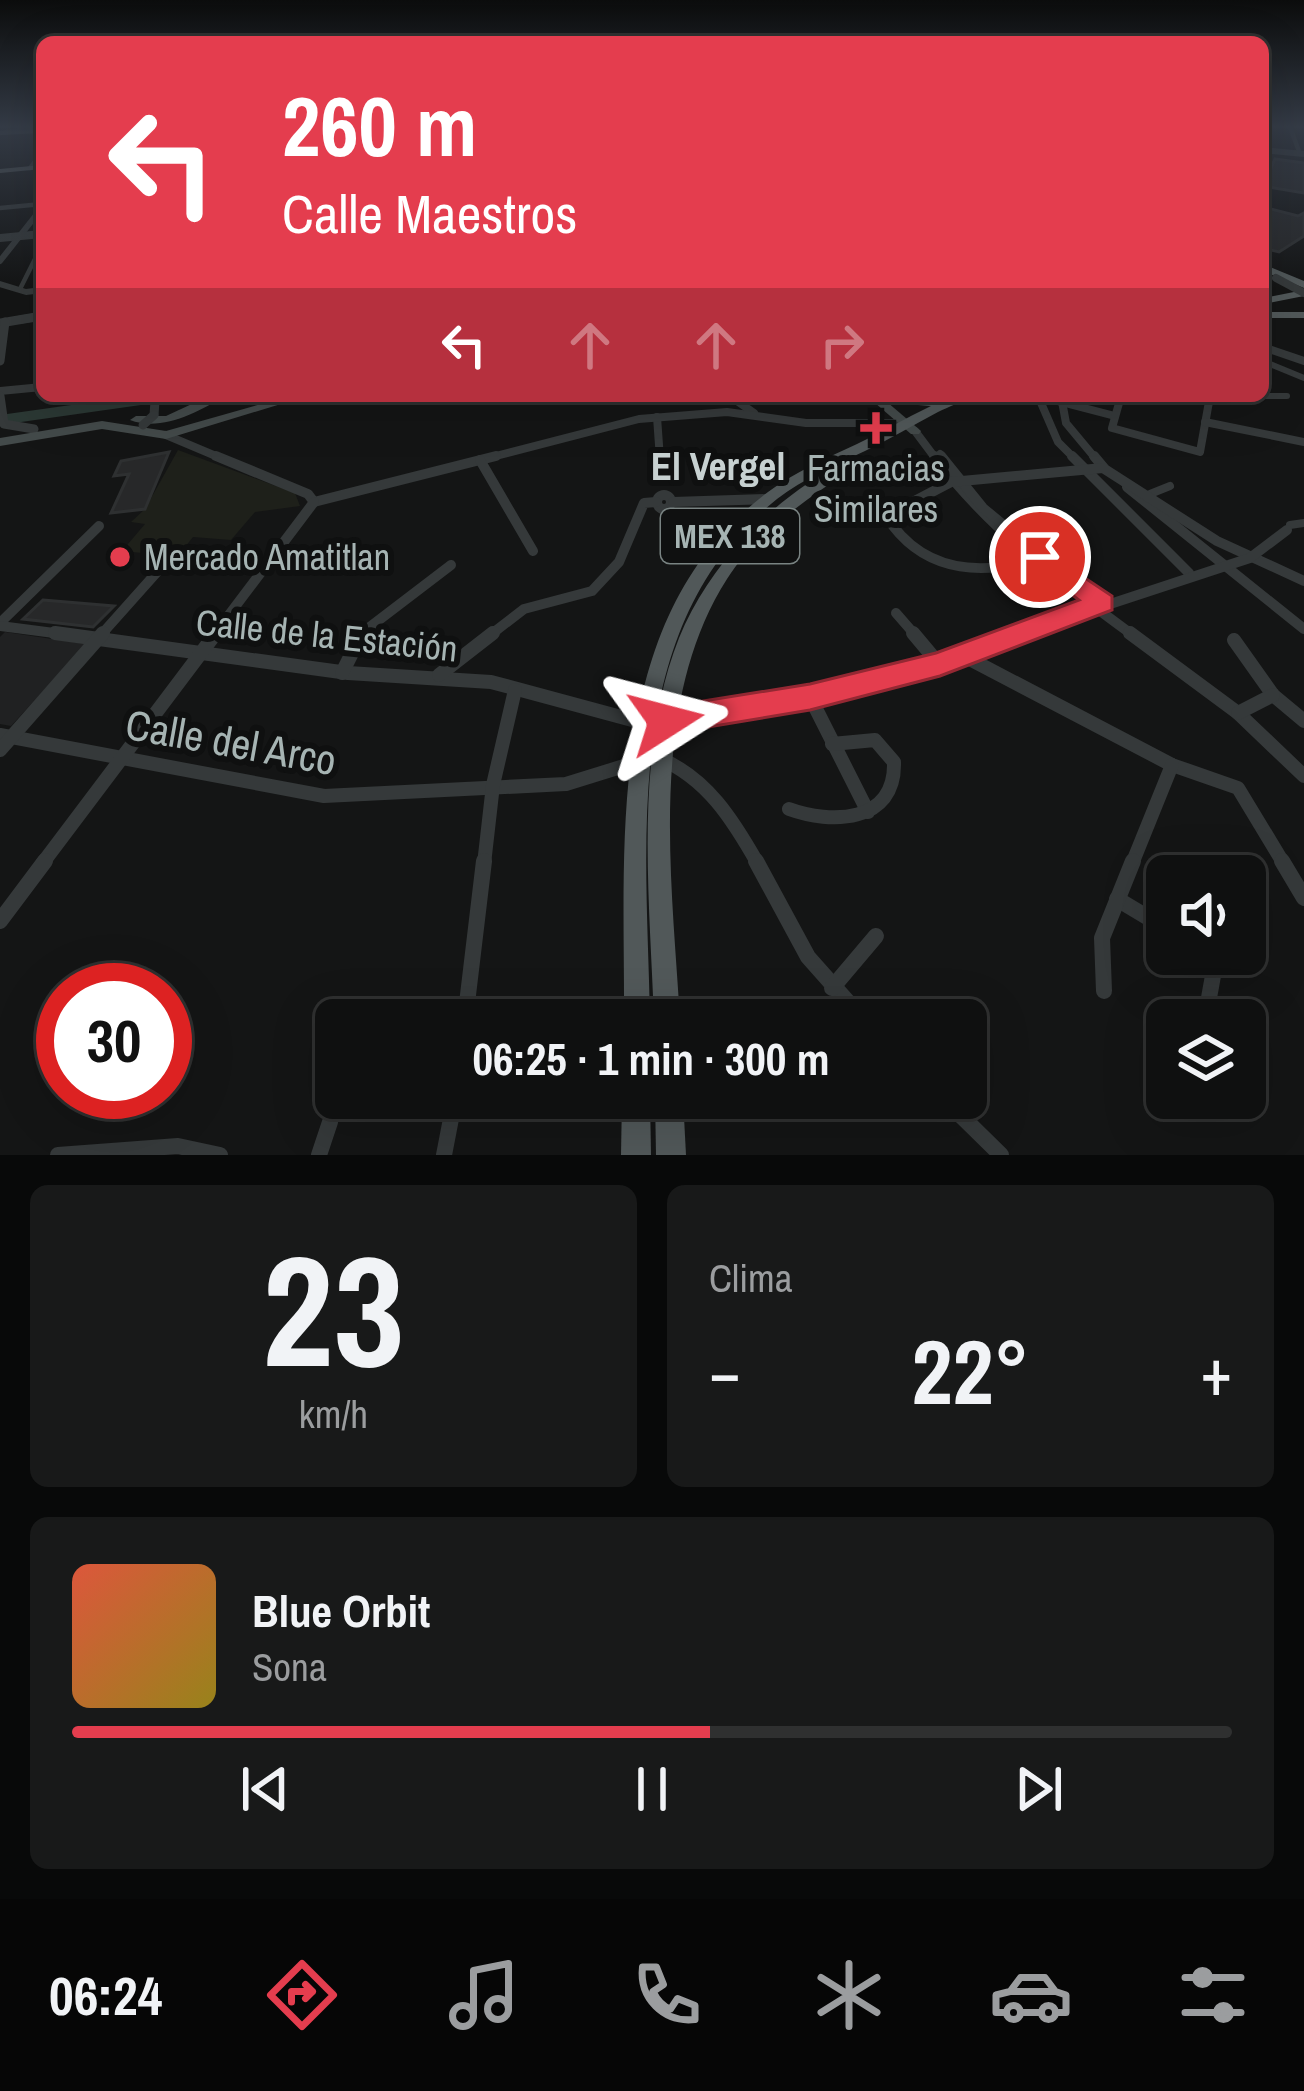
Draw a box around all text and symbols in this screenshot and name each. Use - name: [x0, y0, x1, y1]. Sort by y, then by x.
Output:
- text: 260 m: [282, 69, 477, 182]
- icon: left: [84, 84, 240, 240]
- text: Calle Maestros: [282, 177, 577, 250]
- icon: left: [431, 312, 497, 378]
- icon: ahead: [557, 312, 623, 378]
- icon: ahead: [683, 312, 749, 378]
- icon: right: [809, 312, 875, 378]
- marker: Farmacias Similares: [863, 415, 889, 441]
- district label: El Vergel: [651, 440, 785, 492]
- place label: Farmacias Similares: [807, 444, 945, 533]
- pin: [989, 506, 1091, 608]
- road number: MEX 138: [661, 509, 799, 563]
- icon: arrive: [1007, 524, 1073, 590]
- place label: Mercado Amatitlan: [144, 533, 390, 581]
- marker: Mercado Amatitlan: [107, 544, 133, 570]
- street label: Calle de la Estación: [194, 597, 460, 673]
- position arrow: [603, 658, 729, 784]
- street label: Calle del Arco: [122, 696, 340, 788]
- map controls: [1146, 855, 1266, 1119]
- button: sound: [1146, 855, 1266, 975]
- speed limit sign: 30: [36, 963, 192, 1119]
- button: layers: [1146, 999, 1266, 1119]
- text: 06:25 · 1 min · 300 m: [473, 1028, 829, 1089]
- text: 23: [262, 1205, 405, 1415]
- text: Clima: [709, 1252, 793, 1304]
- text: 22°: [911, 1311, 1030, 1432]
- text: −: [709, 1327, 741, 1416]
- text: +: [1200, 1327, 1232, 1416]
- text: km/h: [299, 1388, 368, 1440]
- text: Blue Orbit: [252, 1580, 430, 1641]
- text: Sona: [252, 1641, 327, 1693]
- icon: previous: [232, 1756, 298, 1822]
- icon: pause: [619, 1756, 685, 1822]
- icon: next: [1006, 1756, 1072, 1822]
- icon: directions: [260, 1953, 344, 2037]
- icon: music: [442, 1953, 526, 2037]
- icon: phone: [625, 1953, 709, 2037]
- icon: climate: [807, 1953, 891, 2037]
- icon: car: [989, 1953, 1073, 2037]
- icon: filters: [1171, 1953, 1255, 2037]
- text: 06:24: [49, 1959, 162, 2032]

